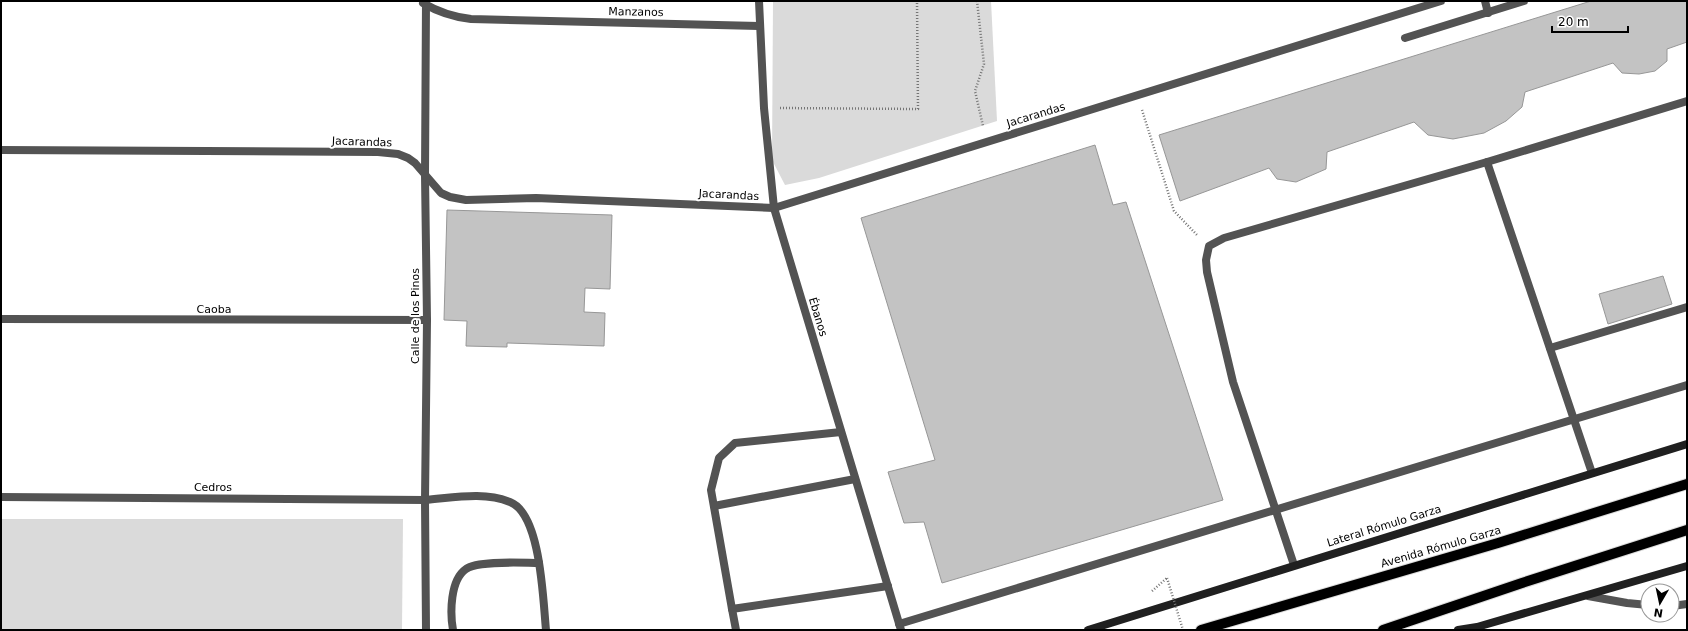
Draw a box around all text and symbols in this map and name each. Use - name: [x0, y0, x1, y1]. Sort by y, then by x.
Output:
- street label: Manzanos: [608, 5, 664, 19]
- scale bar: [1552, 8, 1628, 34]
- text: 20 m: [1558, 15, 1589, 29]
- street label: Jacarandas: [1004, 100, 1067, 130]
- street label: Jacarandas: [331, 134, 393, 150]
- street label: Jacarandas: [697, 187, 760, 203]
- street label: Calle de los Pinos: [409, 268, 422, 364]
- street label: Ébanos: [806, 296, 830, 338]
- street label: Caoba: [197, 303, 231, 316]
- street label: Cedros: [194, 481, 232, 494]
- street label: Lateral Rómulo Garza: [1325, 502, 1443, 550]
- street label: Avenida Rómulo Garza: [1379, 524, 1503, 570]
- north arrow: [1640, 583, 1680, 623]
- text: N: [1653, 605, 1664, 620]

